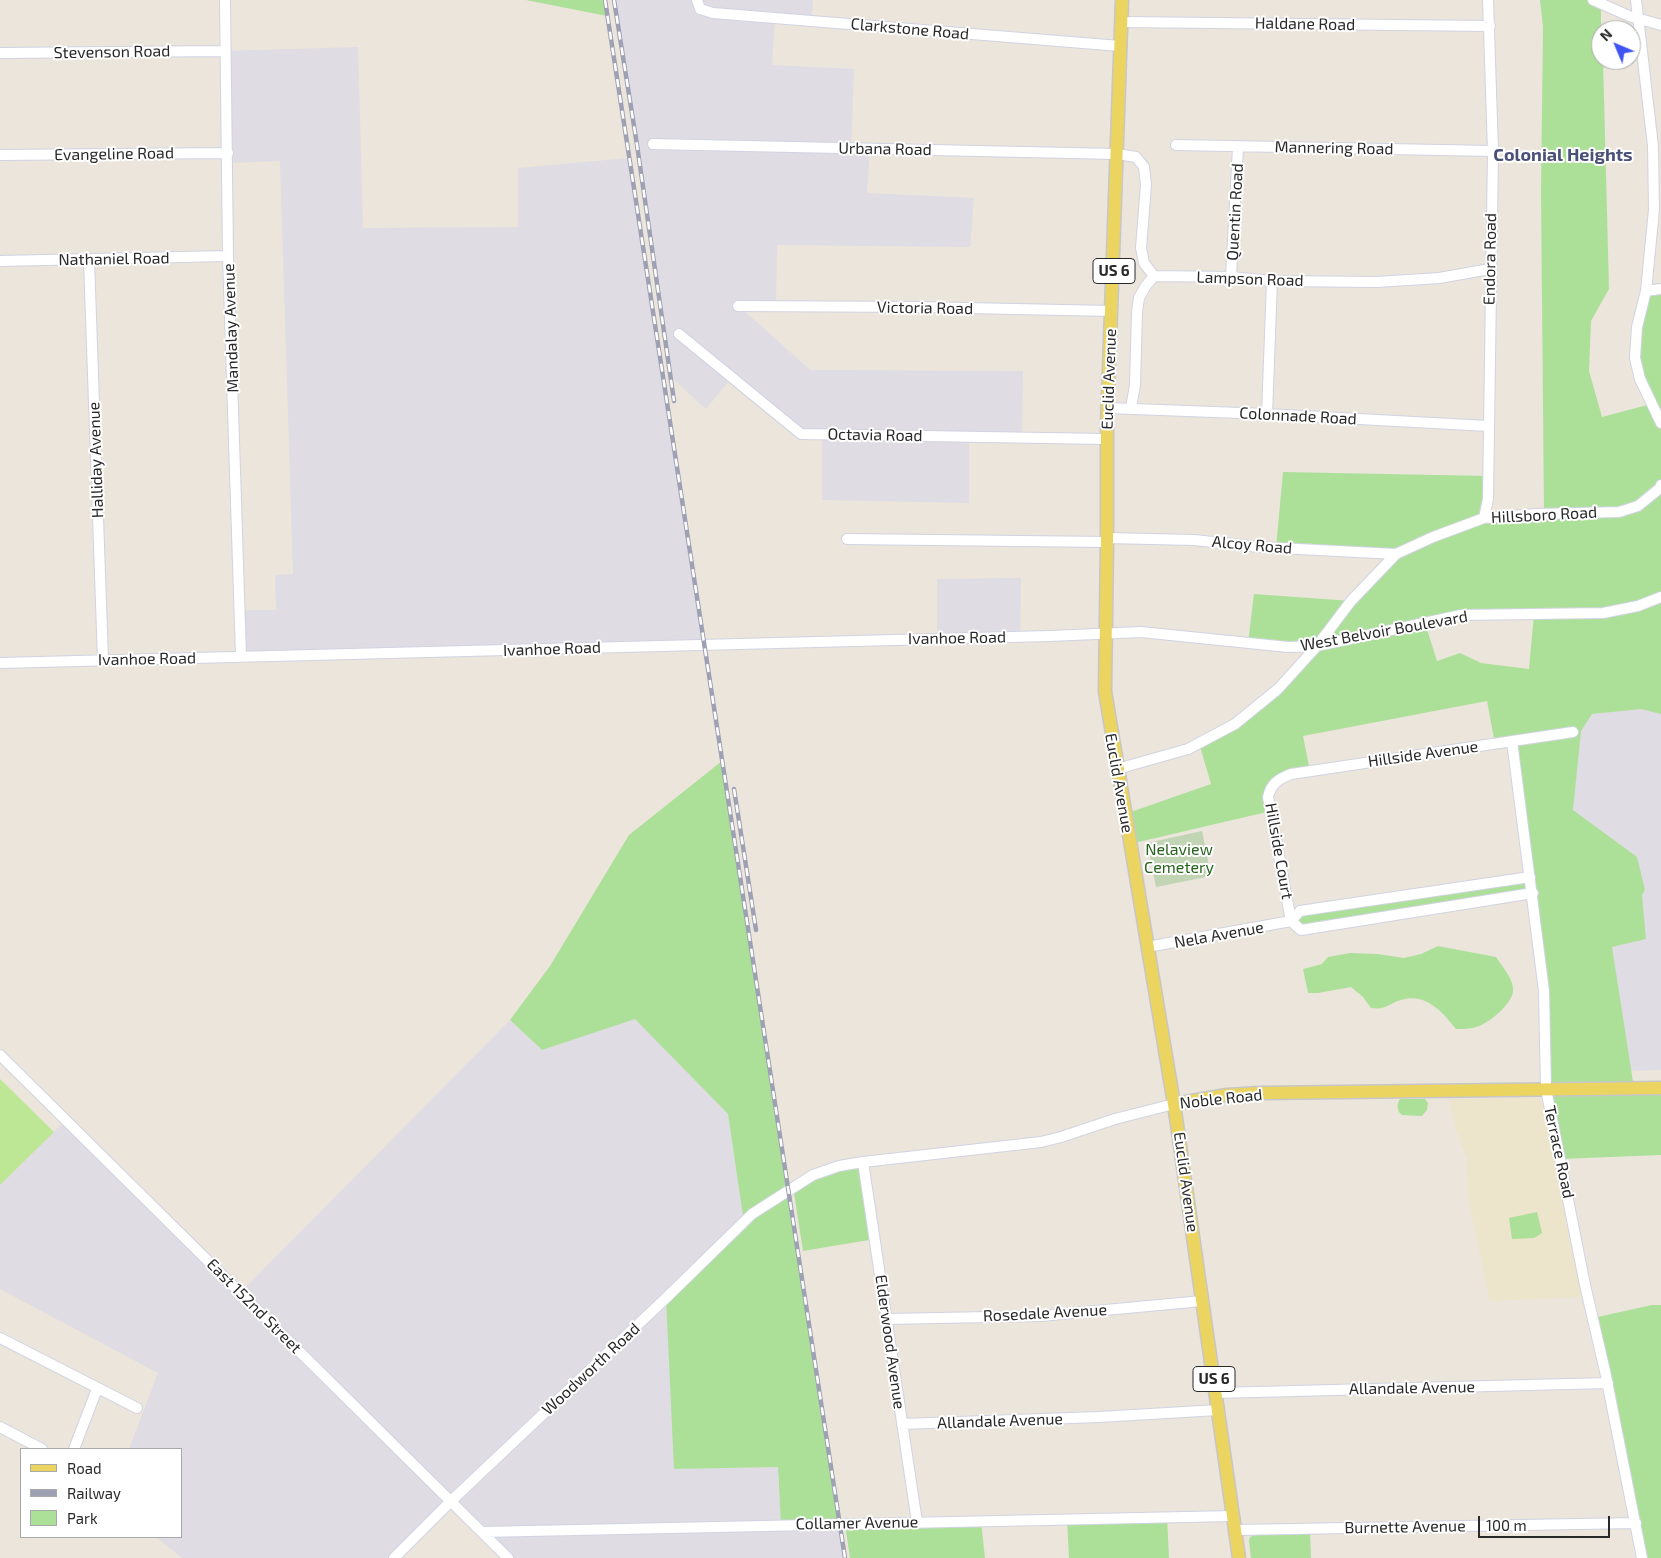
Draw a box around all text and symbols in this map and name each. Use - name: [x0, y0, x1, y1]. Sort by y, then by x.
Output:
- street label: Clarkstone Road: [850, 14, 970, 44]
- street label: Haldane Road: [1255, 14, 1355, 34]
- north arrow: [1591, 20, 1641, 70]
- text: N: [1596, 25, 1615, 44]
- street label: Stevenson Road: [53, 41, 171, 63]
- street label: Mannering Road: [1274, 137, 1394, 159]
- street label: Urbana Road: [838, 139, 932, 159]
- street label: Evangeline Road: [54, 143, 174, 165]
- district label: Colonial Heights: [1493, 144, 1633, 166]
- street label: Quentin Road: [1223, 163, 1247, 261]
- street label: Endora Road: [1480, 213, 1500, 305]
- street label: Nathaniel Road: [58, 248, 170, 270]
- road number: US 6: [1093, 258, 1135, 284]
- street label: Mandalay Avenue: [219, 263, 243, 393]
- street label: Lampson Road: [1196, 268, 1304, 290]
- street label: Victoria Road: [877, 298, 973, 318]
- street label: Euclid Avenue: [1098, 328, 1120, 430]
- street label: Halliday Avenue: [84, 401, 108, 519]
- street label: Colonnade Road: [1239, 403, 1357, 429]
- street label: Octavia Road: [827, 425, 923, 445]
- street label: Hillsboro Road: [1490, 503, 1598, 527]
- street label: Alcoy Road: [1211, 532, 1293, 558]
- street label: West Belvoir Boulevard: [1299, 607, 1469, 655]
- street label: Ivanhoe Road: [908, 628, 1006, 648]
- street label: Ivanhoe Road: [503, 638, 601, 660]
- street label: Ivanhoe Road: [98, 649, 196, 669]
- street label: Euclid Avenue: [1101, 732, 1137, 834]
- street label: Hillside Avenue: [1367, 737, 1479, 771]
- street label: Hillside Court: [1261, 801, 1297, 901]
- park label: Nelaview Cemetery: [1144, 840, 1214, 878]
- street label: Nela Avenue: [1173, 918, 1265, 952]
- street label: Noble Road: [1179, 1085, 1263, 1113]
- street label: Terrace Road: [1540, 1104, 1578, 1200]
- street label: Euclid Avenue: [1169, 1131, 1203, 1233]
- street label: East 152nd Street: [203, 1255, 305, 1357]
- street label: Elderwood Avenue: [871, 1274, 909, 1410]
- street label: Rosedale Avenue: [983, 1300, 1107, 1326]
- street label: Woodworth Road: [538, 1319, 644, 1419]
- road number: US 6: [1193, 1366, 1235, 1392]
- street label: Allandale Avenue: [1349, 1377, 1475, 1399]
- street label: Allandale Avenue: [937, 1409, 1063, 1433]
- legend: [20, 1448, 182, 1538]
- text: Road: [67, 1459, 102, 1477]
- text: Railway: [67, 1484, 121, 1502]
- scale bar: [1481, 1506, 1614, 1538]
- text: Park: [67, 1509, 98, 1527]
- street label: Collamer Avenue: [795, 1512, 919, 1534]
- street label: Burnette Avenue: [1344, 1516, 1466, 1538]
- text: 100 m: [1486, 1516, 1527, 1534]

